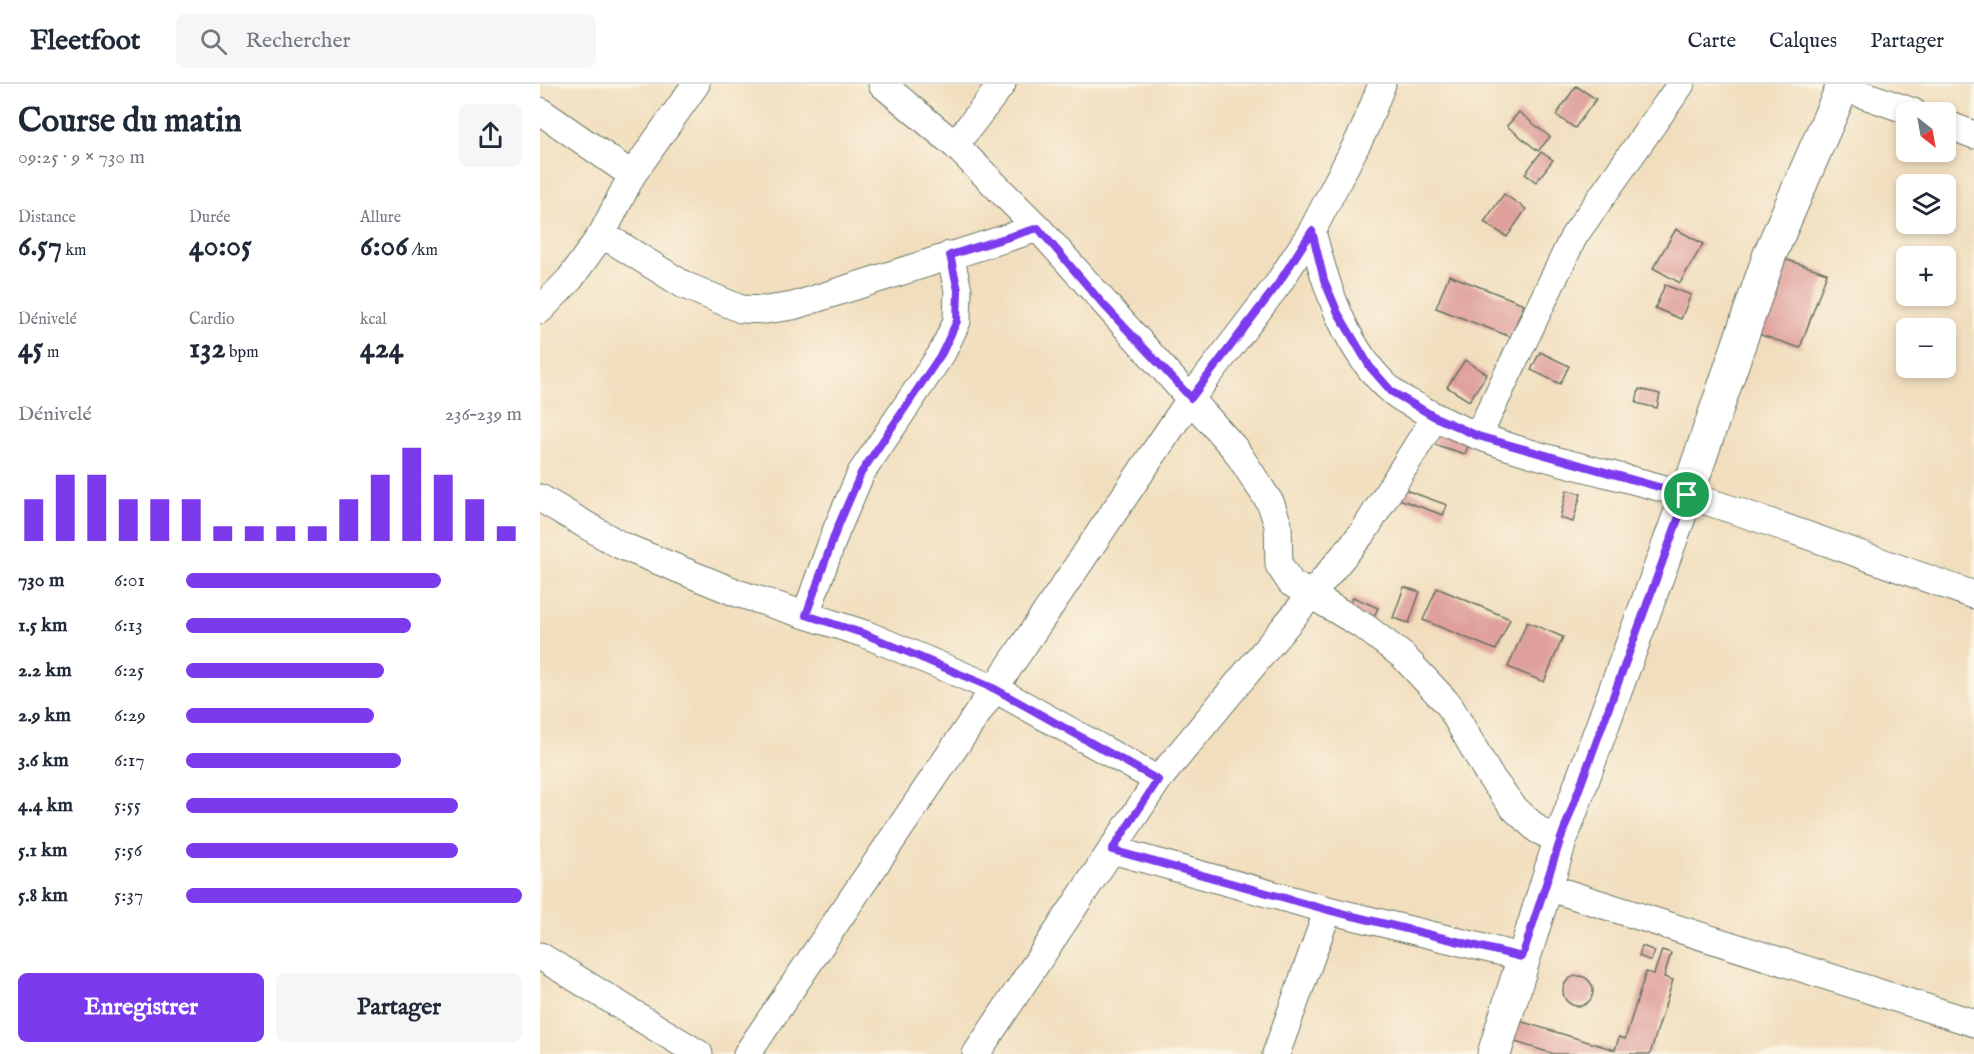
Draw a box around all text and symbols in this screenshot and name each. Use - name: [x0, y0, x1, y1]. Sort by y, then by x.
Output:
- search box: [176, 14, 596, 68]
- text: Fleetfoot: [30, 24, 140, 59]
- icon: search: [197, 25, 230, 58]
- text: Rechercher: [245, 27, 351, 55]
- text: Carte: [1687, 28, 1736, 55]
- text: Calques: [1769, 28, 1837, 55]
- text: Partager: [1870, 28, 1944, 55]
- text: Course du matin: [18, 101, 242, 143]
- north arrow: [1896, 102, 1956, 162]
- map controls: [1896, 102, 1956, 378]
- button: share: [459, 104, 522, 167]
- text: 09:25 · 9 × 730 m: [18, 145, 145, 170]
- button: layers: [1896, 174, 1956, 234]
- text: Distance: [18, 208, 76, 228]
- text: Durée: [189, 208, 231, 228]
- text: Allure: [360, 208, 401, 228]
- text: 6.57: [18, 228, 62, 266]
- text: 40:05: [189, 228, 252, 266]
- text: 6:06: [360, 228, 408, 266]
- text: km: [62, 241, 86, 261]
- text: /km: [408, 241, 438, 261]
- button: +: [1896, 246, 1956, 306]
- text: Dénivelé: [18, 310, 77, 330]
- text: Cardio: [189, 310, 235, 330]
- text: kcal: [360, 310, 387, 330]
- button: −: [1896, 318, 1956, 378]
- text: 45: [18, 330, 43, 368]
- text: 132: [189, 330, 225, 368]
- text: 424: [360, 330, 404, 368]
- text: m: [43, 343, 59, 363]
- text: bpm: [225, 343, 259, 363]
- text: Dénivelé: [18, 402, 92, 427]
- text: 236–239 m: [445, 402, 522, 427]
- pin: [1661, 469, 1712, 520]
- icon: arrive: [1670, 478, 1703, 511]
- text: 730 m: [18, 568, 64, 593]
- text: 6:01: [114, 568, 145, 593]
- text: 1.5 km: [18, 613, 68, 638]
- text: 6:13: [114, 613, 143, 638]
- text: 2.2 km: [18, 658, 72, 683]
- text: 6:25: [114, 658, 144, 683]
- text: 2.9 km: [18, 703, 71, 728]
- text: 6:29: [114, 703, 146, 728]
- text: 3.6 km: [18, 748, 69, 773]
- text: 6:17: [114, 748, 145, 773]
- text: 4.4 km: [18, 793, 73, 818]
- text: 5:55: [114, 793, 141, 818]
- text: 5.1 km: [18, 838, 68, 863]
- text: 5:56: [114, 838, 142, 863]
- text: 5.8 km: [18, 883, 68, 908]
- text: 5:37: [114, 883, 143, 908]
- button: Enregistrer: [18, 973, 264, 1042]
- button: Partager: [276, 973, 522, 1042]

